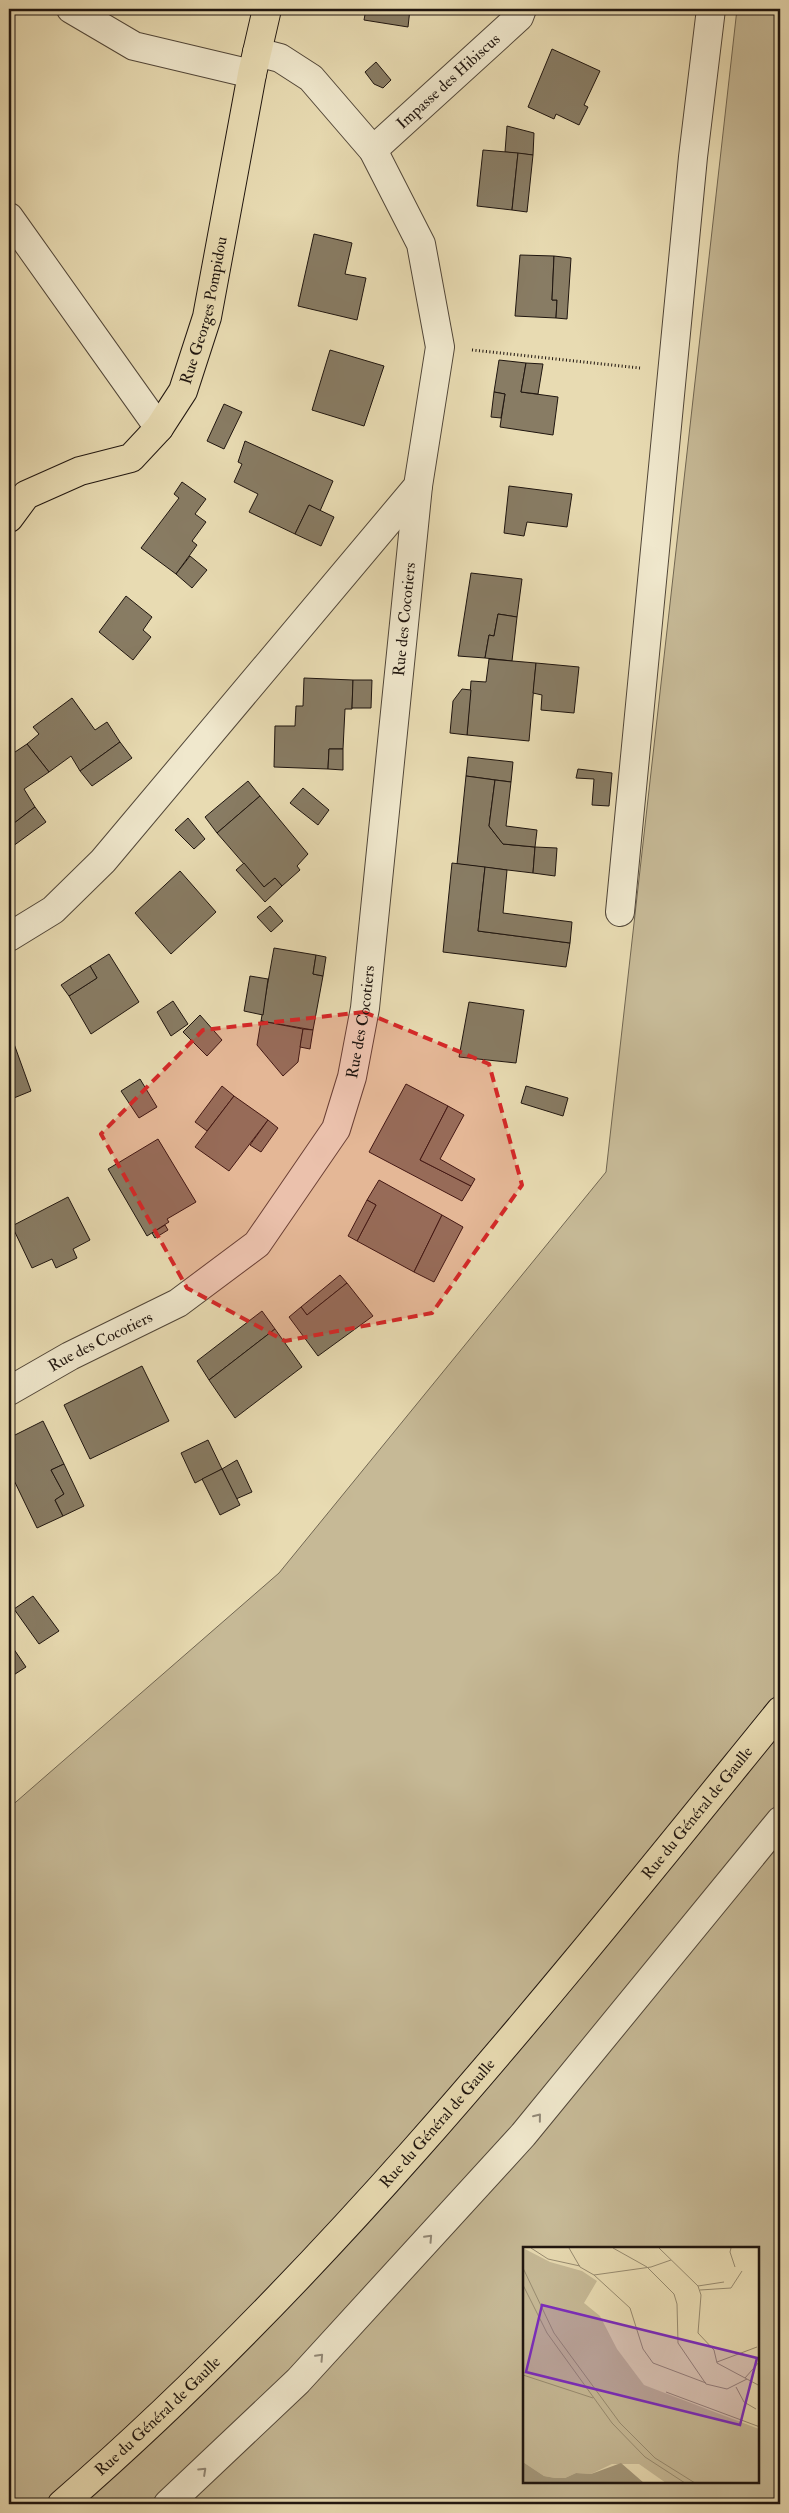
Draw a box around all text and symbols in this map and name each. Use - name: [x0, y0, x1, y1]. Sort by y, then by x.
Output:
- street label: Impasse des Hibiscus: [392, 29, 504, 133]
- street label: Rue Georges Pompidou: [176, 235, 232, 387]
- street label: Rue des Cocotiers: [389, 562, 420, 677]
- street label: Rue des Cocotiers: [342, 965, 379, 1080]
- street label: Rue des Cocotiers: [45, 1307, 156, 1376]
- street label: Rue du Général de Gaulle: [637, 1742, 757, 1883]
- street label: Rue du Général de Gaulle: [375, 2054, 500, 2192]
- one-way arrow: [533, 2114, 541, 2123]
- one-way arrow: [424, 2234, 433, 2243]
- inset map: [523, 2247, 759, 2483]
- street label: Rue du Général de Gaulle: [91, 2352, 225, 2480]
- one-way arrow: [314, 2354, 323, 2363]
- one-way arrow: [198, 2468, 207, 2477]

